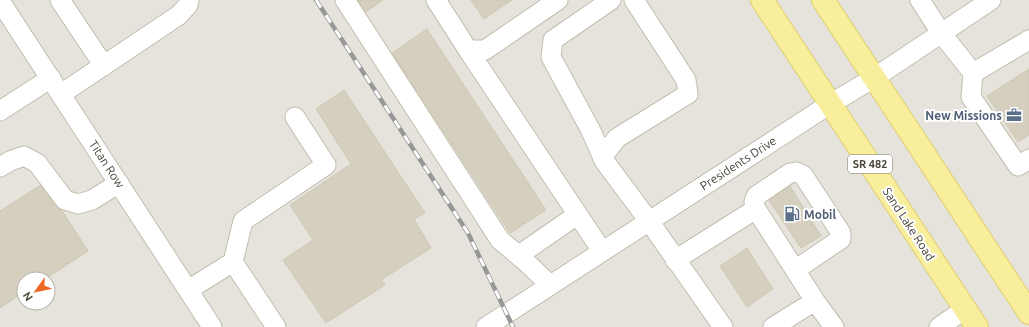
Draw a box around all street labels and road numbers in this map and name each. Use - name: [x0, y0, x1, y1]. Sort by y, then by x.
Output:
- street label: Presidents Drive: [698, 134, 778, 192]
- street label: Titan Row: [87, 138, 128, 191]
- road number: SR 482: [848, 155, 892, 173]
- street label: Sand Lake Road: [881, 185, 937, 263]

